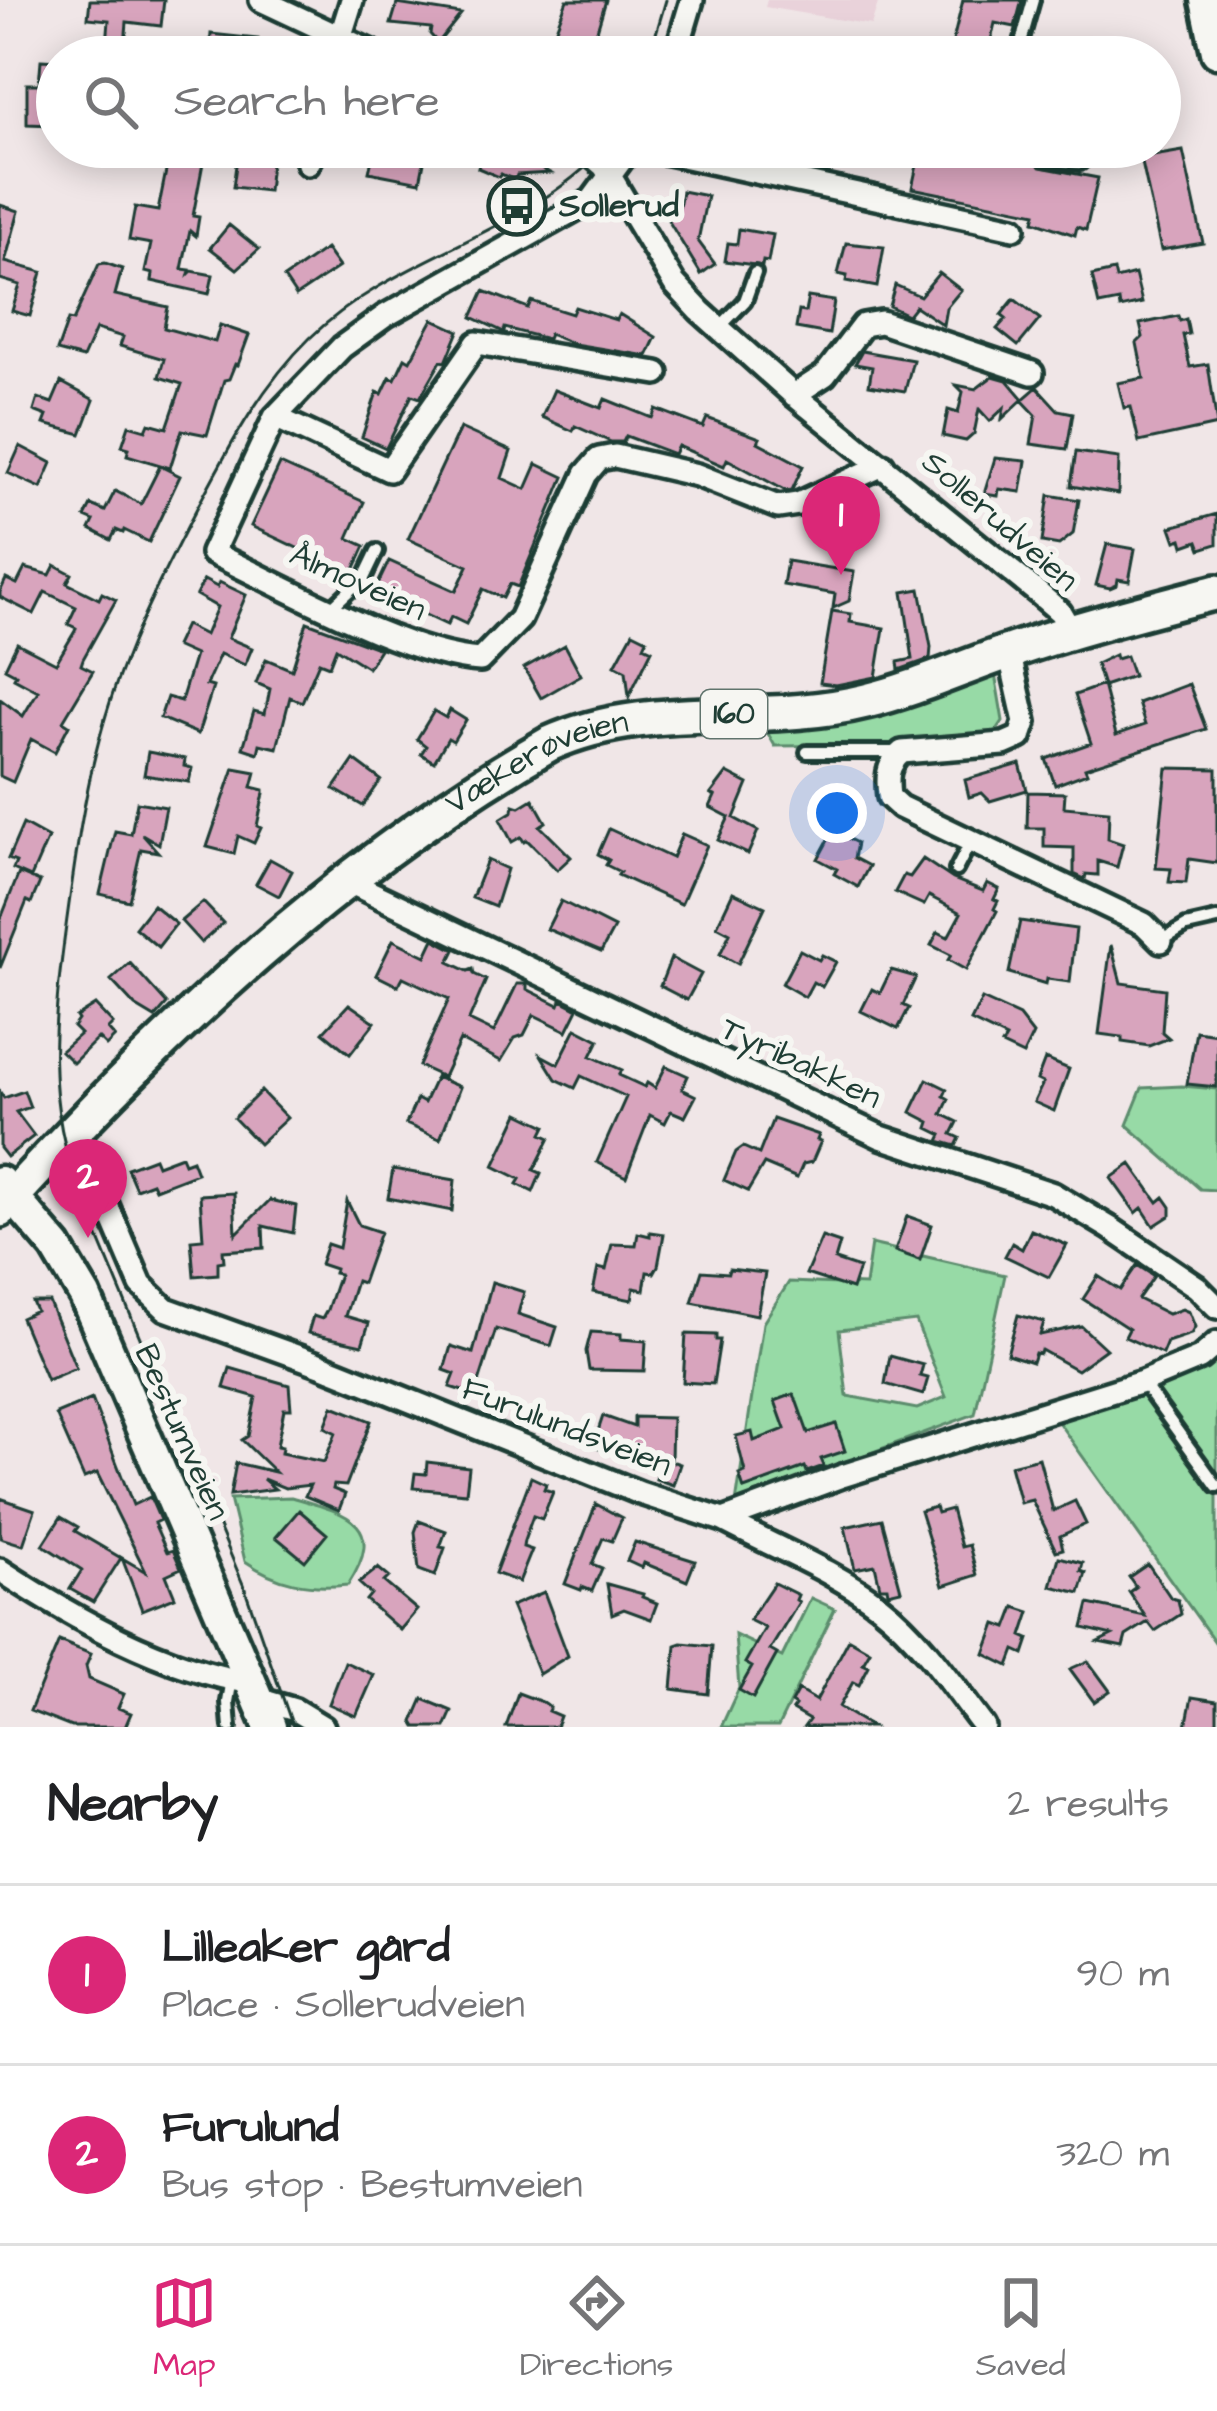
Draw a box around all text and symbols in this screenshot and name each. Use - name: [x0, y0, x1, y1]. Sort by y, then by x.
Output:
- search box: [36, 36, 1181, 168]
- icon: search: [78, 69, 144, 135]
- text: Search here: [174, 71, 440, 133]
- bus stop icon: Sollerud: [486, 175, 548, 237]
- place label: Sollerud: [558, 183, 679, 229]
- street label: Sollerudveien: [912, 440, 1088, 602]
- pin: 1: [802, 476, 880, 575]
- street label: Ålmoveien: [282, 532, 434, 632]
- road number: 160: [701, 690, 767, 738]
- street label: Vækerøveien: [436, 699, 632, 826]
- your location: [807, 783, 867, 843]
- street label: Tyribakken: [713, 1006, 889, 1121]
- pin: 2: [49, 1139, 127, 1238]
- street label: Bestumveien: [123, 1337, 241, 1527]
- street label: Furulundsveien: [456, 1366, 678, 1488]
- text: Nearby: [48, 1770, 218, 1841]
- text: 2 results: [1008, 1778, 1169, 1832]
- text: Lilleaker gård: [162, 1917, 450, 1979]
- text: 1: [85, 1948, 90, 2002]
- text: 90 m: [1076, 1948, 1169, 2002]
- text: Place · Sollerudveien: [162, 1979, 525, 2033]
- text: Furulund: [162, 2097, 339, 2159]
- text: 2: [76, 2128, 98, 2182]
- text: 320 m: [1056, 2128, 1169, 2182]
- text: Bus stop · Bestumveien: [162, 2159, 583, 2213]
- tab: Map: [151, 2270, 217, 2388]
- tab: Directions: [520, 2270, 673, 2388]
- tab: Saved: [976, 2270, 1066, 2388]

